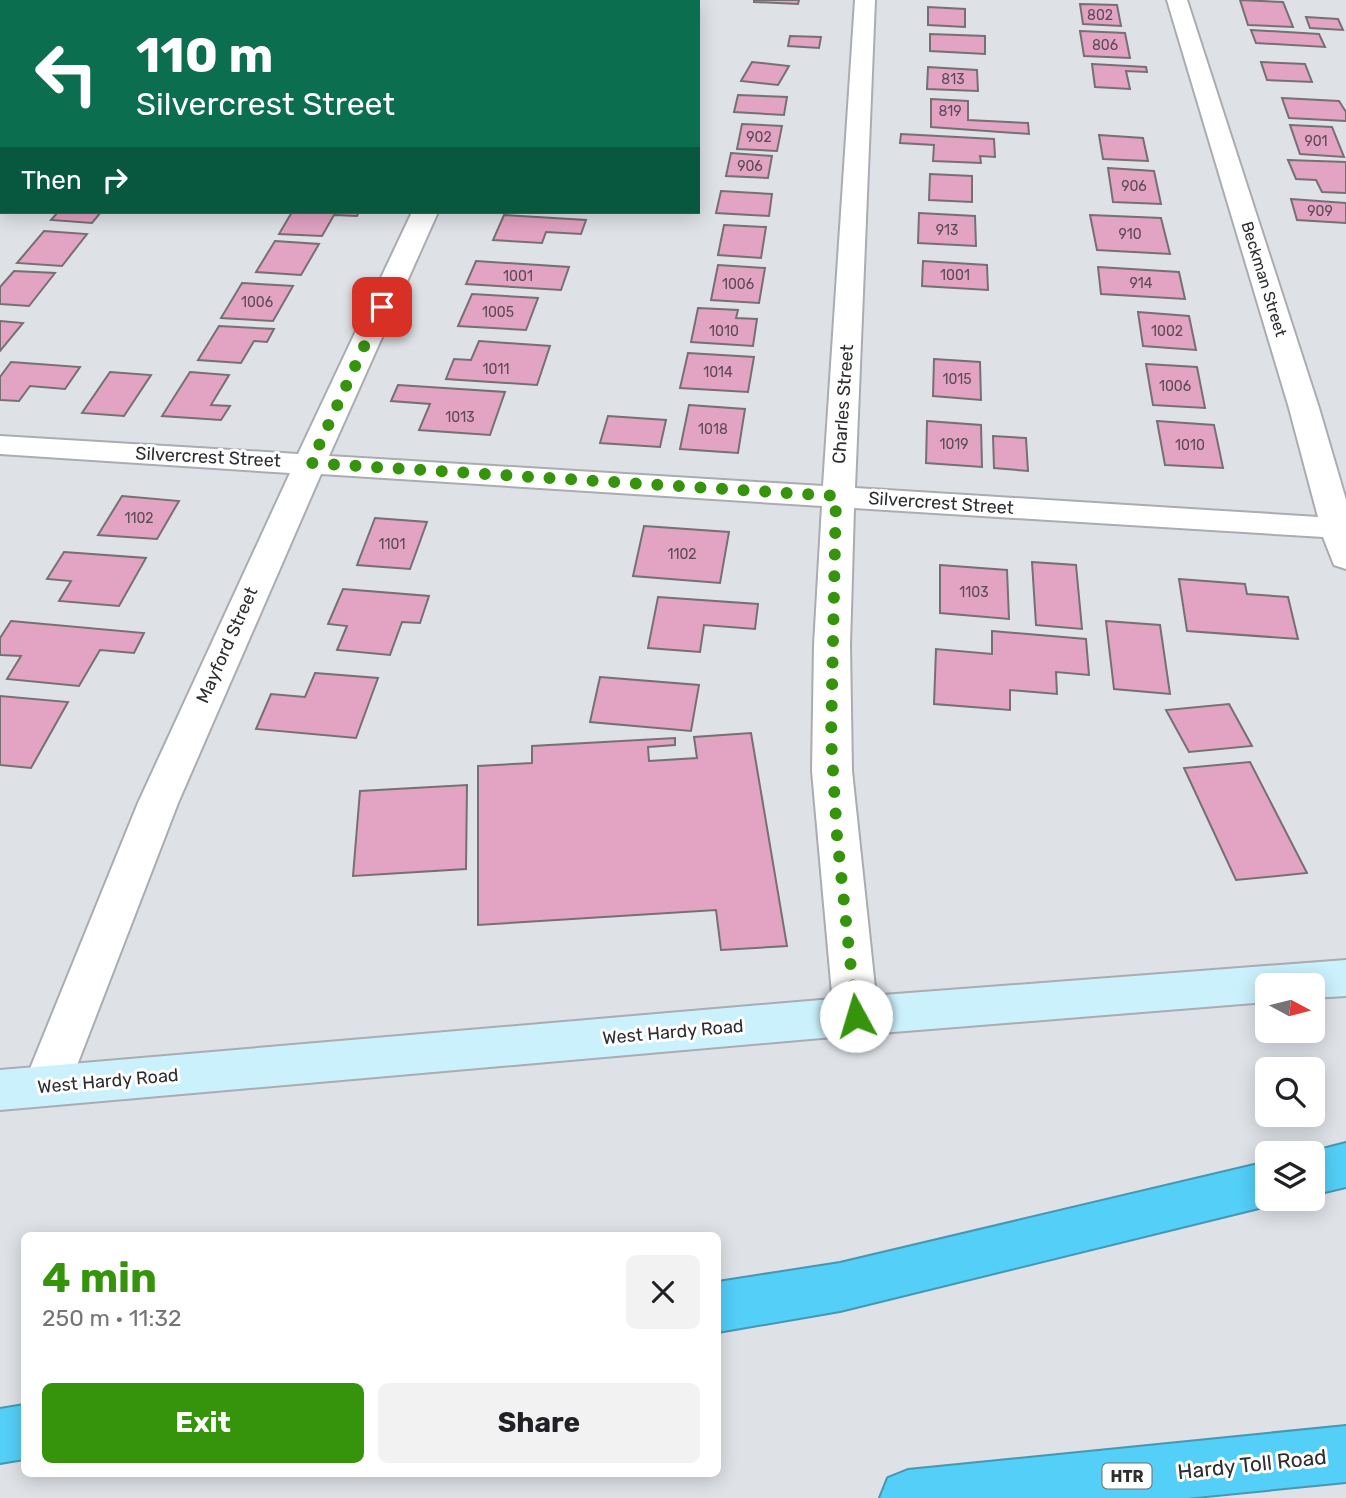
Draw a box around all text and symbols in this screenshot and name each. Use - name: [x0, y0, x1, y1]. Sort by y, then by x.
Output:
- house number: 802: [1087, 7, 1113, 24]
- text: 110 m: [136, 26, 273, 84]
- icon: left: [21, 28, 112, 119]
- house number: 806: [1092, 37, 1118, 54]
- house number: 813: [941, 71, 965, 88]
- text: Silvercrest Street: [136, 85, 395, 123]
- house number: 819: [938, 103, 962, 120]
- house number: 902: [746, 129, 772, 146]
- house number: 901: [1304, 133, 1328, 150]
- house number: 906: [737, 158, 763, 175]
- icon: right: [96, 161, 134, 199]
- text: Then: [21, 165, 82, 196]
- house number: 906: [1121, 178, 1147, 195]
- house number: 909: [1307, 203, 1333, 220]
- street label: Beckman Street: [1237, 219, 1291, 339]
- house number: 913: [936, 222, 958, 239]
- house number: 910: [1118, 226, 1142, 243]
- house number: 1001: [940, 267, 970, 284]
- house number: 1001: [503, 268, 533, 285]
- house number: 914: [1130, 275, 1153, 292]
- house number: 1006: [722, 276, 754, 293]
- pin: [352, 277, 412, 337]
- icon: arrive: [363, 288, 401, 326]
- house number: 1006: [241, 294, 273, 311]
- house number: 1005: [482, 304, 514, 321]
- house number: 1010: [709, 323, 739, 340]
- house number: 1002: [1151, 323, 1183, 340]
- street label: Charles Street: [828, 343, 858, 465]
- house number: 1011: [483, 361, 509, 378]
- house number: 1014: [703, 364, 733, 381]
- house number: 1015: [942, 371, 972, 388]
- house number: 1006: [1159, 378, 1191, 395]
- house number: 1013: [445, 409, 475, 426]
- house number: 1018: [698, 421, 728, 438]
- house number: 1019: [939, 436, 969, 453]
- house number: 1010: [1175, 437, 1205, 454]
- street label: Silvercrest Street: [135, 442, 281, 472]
- street label: Silvercrest Street: [868, 487, 1014, 519]
- house number: 1102: [124, 510, 154, 527]
- house number: 1101: [379, 536, 405, 553]
- house number: 1102: [667, 546, 697, 563]
- street label: Mayford Street: [192, 583, 262, 707]
- house number: 1103: [959, 584, 989, 601]
- north arrow: [1255, 973, 1325, 1043]
- map controls: [1255, 973, 1325, 1211]
- position arrow: [819, 979, 893, 1053]
- street label: West Hardy Road: [602, 1015, 744, 1049]
- button: search: [1255, 1057, 1325, 1127]
- street label: West Hardy Road: [37, 1064, 179, 1098]
- button: layers: [1255, 1141, 1325, 1211]
- text: 4 min: [42, 1253, 157, 1303]
- button: close: [626, 1255, 700, 1329]
- text: 250 m · 11:32: [42, 1304, 182, 1332]
- button: Exit: [42, 1383, 364, 1463]
- button: Share: [378, 1383, 700, 1463]
- street label: Hardy Toll Road: [1176, 1444, 1328, 1484]
- road number: HTR: [1102, 1464, 1152, 1488]

